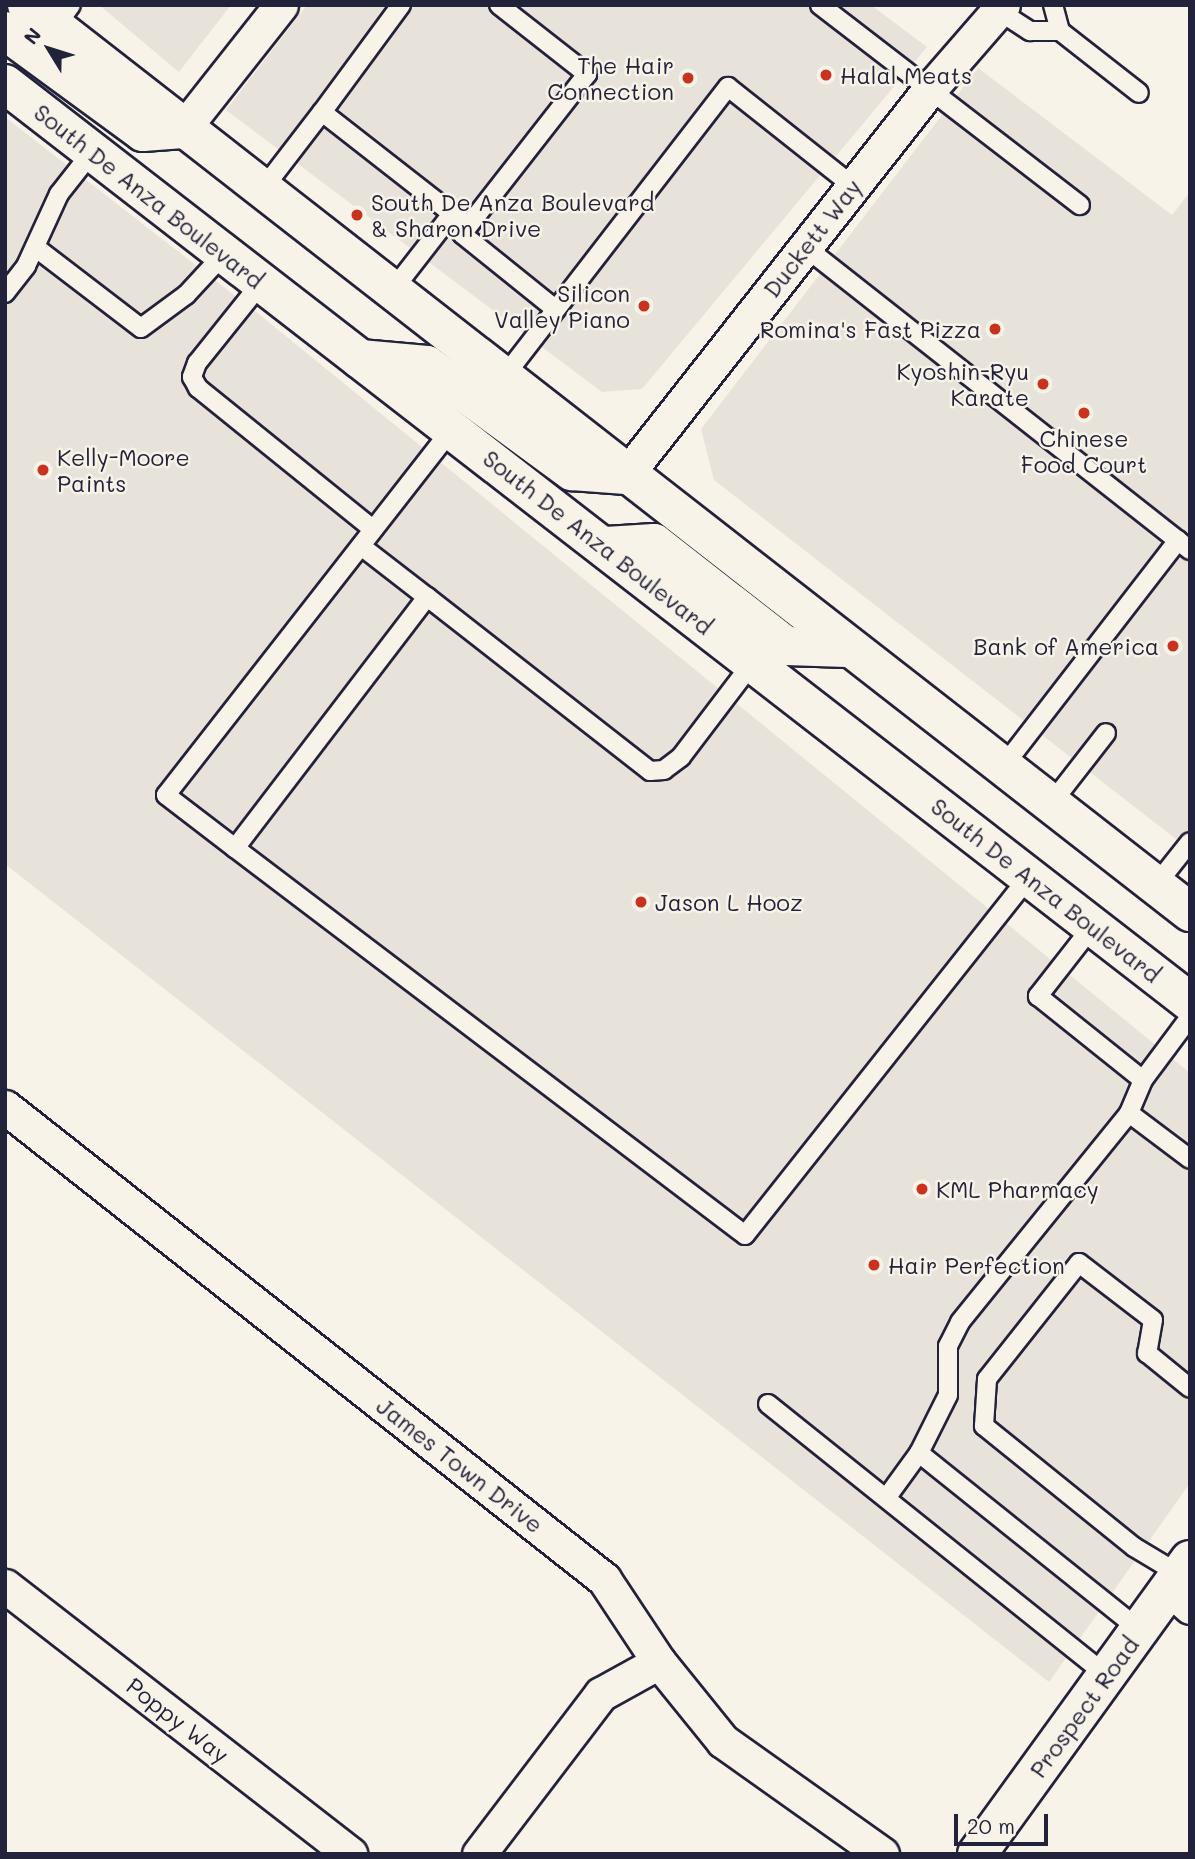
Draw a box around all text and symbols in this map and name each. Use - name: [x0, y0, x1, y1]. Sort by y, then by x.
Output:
- north arrow: [14, 14, 84, 84]
- text: N: [18, 22, 46, 49]
- place label: The Hair Connection: [547, 51, 674, 105]
- place label: Halal Meats: [840, 61, 972, 89]
- marker: Halal Meats: [818, 67, 834, 83]
- marker: The Hair Connection: [680, 70, 696, 86]
- street label: South De Anza Boulevard: [29, 98, 269, 294]
- street label: Duckett Way: [757, 173, 867, 303]
- place label: South De Anza Boulevard & Sharon Drive: [371, 188, 654, 242]
- marker: South De Anza Boulevard & Sharon Drive: [349, 207, 365, 223]
- place label: Silicon Valley Piano: [494, 279, 630, 333]
- marker: Silicon Valley Piano: [636, 298, 652, 314]
- place label: Romina's Fast Pizza: [760, 315, 981, 343]
- marker: Romina's Fast Pizza: [987, 321, 1003, 337]
- place label: Kyoshin-Ryu Karate: [896, 357, 1029, 411]
- marker: Kyoshin-Ryu Karate: [1035, 376, 1051, 392]
- marker: Chinese Food Court: [1076, 405, 1092, 421]
- place label: Chinese Food Court: [1021, 424, 1147, 478]
- place label: Kelly-Moore Paints: [57, 443, 190, 497]
- street label: South De Anza Boulevard: [478, 444, 718, 640]
- marker: Kelly-Moore Paints: [35, 462, 51, 478]
- place label: Bank of America: [973, 632, 1159, 660]
- marker: Bank of America: [1165, 638, 1181, 654]
- street label: South De Anza Boulevard: [926, 792, 1166, 988]
- place label: Jason L Hooz: [655, 888, 803, 916]
- marker: Jason L Hooz: [633, 894, 649, 910]
- place label: KML Pharmacy: [936, 1175, 1099, 1203]
- marker: KML Pharmacy: [914, 1181, 930, 1197]
- place label: Hair Perfection: [888, 1251, 1065, 1279]
- marker: Hair Perfection: [866, 1257, 882, 1273]
- street label: James Town Drive: [371, 1392, 549, 1538]
- street label: Prospect Road: [1024, 1631, 1144, 1783]
- street label: Poppy Way: [121, 1672, 235, 1768]
- scale bar: [957, 1800, 1052, 1844]
- text: 20 m: [967, 1812, 1015, 1839]

